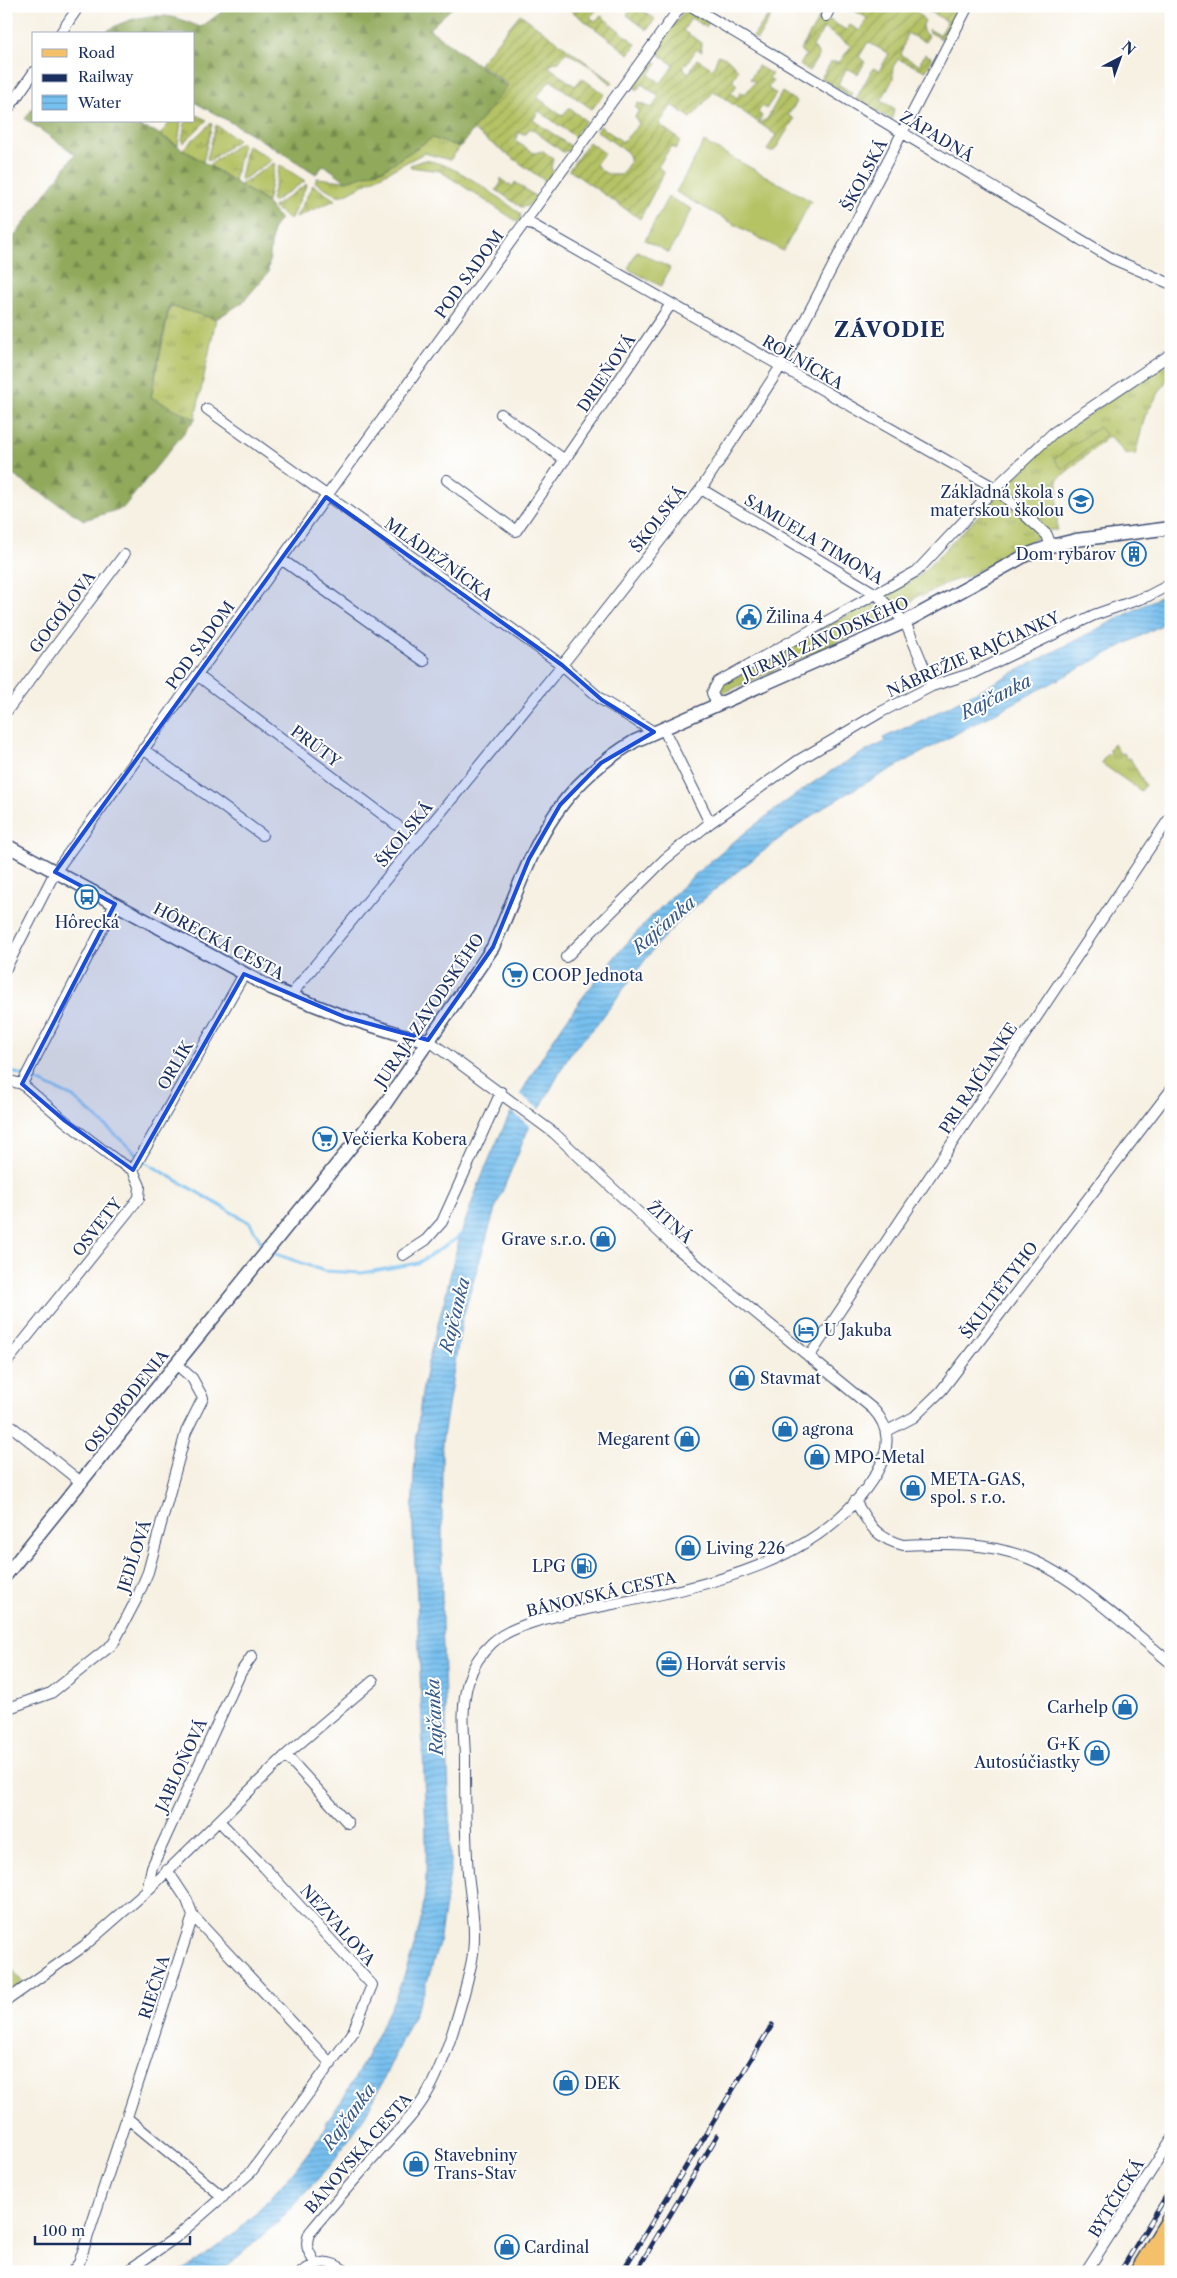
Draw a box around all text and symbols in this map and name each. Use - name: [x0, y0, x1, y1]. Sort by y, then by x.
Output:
- legend: [32, 32, 195, 122]
- north arrow: [1094, 32, 1144, 82]
- text: N: [1118, 37, 1139, 59]
- text: Road: [78, 43, 115, 62]
- text: Railway: [78, 67, 134, 86]
- text: Water: [77, 93, 122, 112]
- street label: ZÁPADNÁ: [897, 106, 978, 166]
- street label: ŠKOLSKÁ: [836, 134, 892, 214]
- street label: POD SADOM: [430, 226, 508, 322]
- district label: ZÁVODIE: [834, 317, 946, 342]
- street label: DRIEŇOVÁ: [572, 329, 640, 416]
- street label: ROĽNÍCKA: [759, 330, 849, 394]
- street label: ŠKOLSKÁ: [625, 480, 691, 556]
- place label: Základná škola s materskou školou: [930, 482, 1064, 520]
- school or university icon: Základná škola s materskou školou: [1068, 488, 1094, 514]
- street label: SAMUELA TIMONA: [741, 490, 888, 589]
- street label: MLÁDEŽNÍCKA: [381, 512, 499, 606]
- building icon: Dom rybárov: [1121, 541, 1147, 567]
- place label: Dom rybárov: [1016, 544, 1116, 564]
- street label: GOGOĽOVA: [24, 565, 100, 657]
- street label: JURAJA ZÁVODSKÉHO: [735, 592, 912, 685]
- street label: POD SADOM: [161, 597, 239, 693]
- public building icon: Žilina 4: [736, 604, 762, 630]
- place label: Žilina 4: [766, 606, 823, 627]
- street label: NÁBREŽIE RAJČIANKY: [883, 606, 1063, 701]
- water label: Rajčanka: [955, 670, 1035, 725]
- street label: PRÚTY: [287, 721, 346, 772]
- street label: ŠKOLSKÁ: [371, 796, 437, 871]
- bus stop icon: Hôrecká: [74, 884, 100, 910]
- water label: Rajčanka: [626, 891, 700, 960]
- street label: HÔRECKÁ CESTA: [150, 898, 289, 984]
- place label: Hôrecká: [55, 912, 120, 932]
- street label: JURAJA ZÁVODSKÉHO: [368, 929, 488, 1093]
- supermarket icon: COOP Jednota: [502, 962, 528, 988]
- place label: COOP Jednota: [532, 965, 644, 985]
- street label: PRI RAJČIANKE: [934, 1018, 1021, 1137]
- street label: ORLÍK: [153, 1036, 197, 1093]
- supermarket icon: Večierka Kobera: [312, 1126, 338, 1152]
- place label: Večierka Kobera: [341, 1129, 468, 1149]
- street label: OSVETY: [68, 1193, 126, 1260]
- street label: ŽITNÁ: [643, 1196, 698, 1248]
- shop icon: Grave s.r.o.: [590, 1226, 616, 1252]
- place label: Grave s.r.o.: [501, 1229, 586, 1249]
- street label: ŠKULTÉTYHO: [955, 1237, 1042, 1342]
- water label: Rajčanka: [435, 1275, 475, 1357]
- hotel icon: U Jakuba: [793, 1317, 819, 1343]
- place label: U Jakuba: [824, 1320, 892, 1340]
- street label: OSLOBODENIA: [79, 1344, 173, 1457]
- shop icon: Stavmat: [729, 1365, 755, 1391]
- place label: Stavmat: [760, 1368, 821, 1388]
- shop icon: agrona: [772, 1416, 798, 1442]
- place label: agrona: [802, 1419, 854, 1439]
- shop icon: Megarent: [674, 1426, 700, 1452]
- place label: Megarent: [597, 1429, 670, 1449]
- shop icon: MPO-Metal: [804, 1444, 830, 1470]
- place label: MPO-Metal: [834, 1447, 925, 1467]
- place label: META-GAS, spol. s r.o.: [930, 1469, 1025, 1507]
- shop icon: META-GAS, spol. s r.o.: [900, 1475, 926, 1501]
- street label: JEDĽOVÁ: [111, 1516, 155, 1598]
- shop icon: Living 226: [675, 1535, 701, 1561]
- place label: Living 226: [706, 1538, 785, 1558]
- fuel station icon: LPG: [571, 1553, 597, 1579]
- place label: LPG: [532, 1556, 566, 1576]
- street label: BÁNOVSKÁ CESTA: [524, 1567, 679, 1621]
- office icon: Horvát servis: [656, 1651, 682, 1677]
- place label: Horvát servis: [686, 1654, 786, 1674]
- water label: Rajčanka: [422, 1678, 448, 1758]
- shop icon: Carhelp: [1112, 1694, 1138, 1720]
- place label: Carhelp: [1047, 1697, 1108, 1717]
- street label: JABLOŇOVÁ: [149, 1714, 212, 1817]
- place label: G+K Autosúčiastky: [973, 1734, 1081, 1772]
- shop icon: G+K Autosúčiastky: [1084, 1740, 1110, 1766]
- street label: NEZVALOVA: [296, 1880, 381, 1971]
- street label: RIEČNA: [133, 1951, 174, 2022]
- shop icon: DEK: [553, 2070, 579, 2096]
- place label: DEK: [584, 2073, 621, 2093]
- water label: Rajčanka: [316, 2079, 381, 2156]
- street label: BÁNOVSKÁ CESTA: [300, 2088, 416, 2217]
- place label: Stavebniny Trans-Stav: [434, 2145, 519, 2183]
- shop icon: Stavebniny Trans-Stav: [403, 2151, 429, 2177]
- street label: BYTČICKÁ: [1083, 2154, 1149, 2241]
- scale bar: [35, 2213, 190, 2245]
- text: 100 m: [42, 2221, 85, 2240]
- shop icon: Cardinal: [494, 2234, 520, 2260]
- place label: Cardinal: [524, 2237, 589, 2257]

